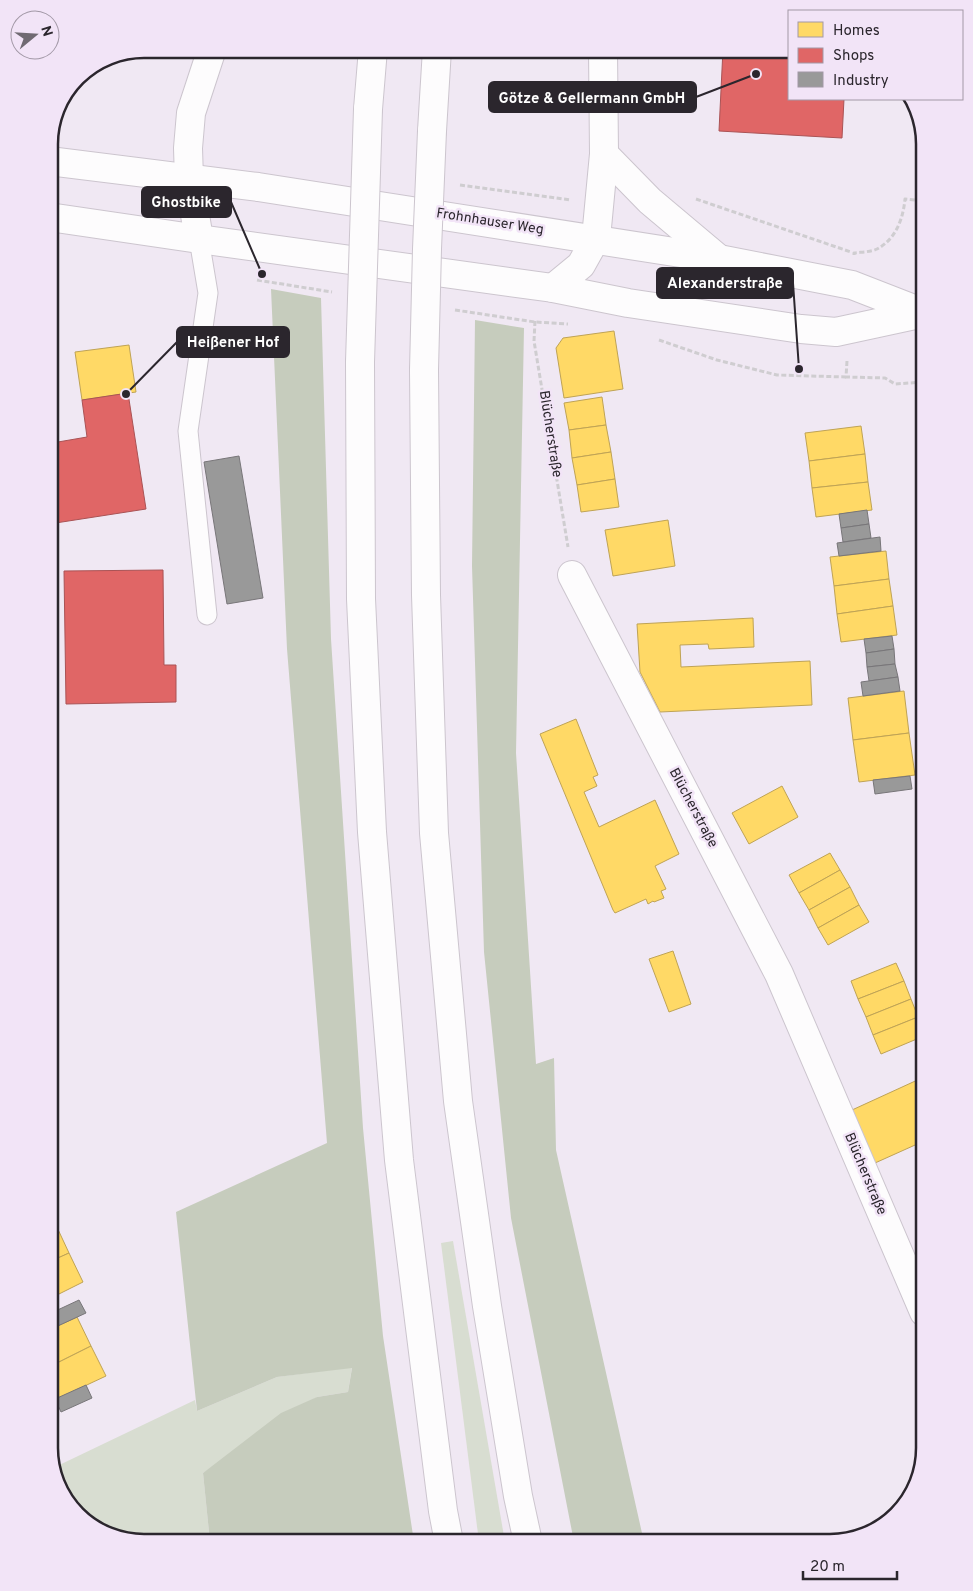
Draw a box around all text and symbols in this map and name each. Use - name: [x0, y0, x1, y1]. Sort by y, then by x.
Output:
- north arrow: [10, 10, 60, 60]
- legend: [788, 10, 963, 100]
- text: Homes: [833, 22, 880, 41]
- text: N: [36, 24, 56, 39]
- text: Shops: [833, 47, 874, 66]
- text: Industry: [833, 72, 889, 91]
- callout: Götze & Gellermann GmbH: [489, 82, 696, 112]
- text: Götze & Gellermann GmbH: [499, 90, 685, 109]
- callout: Ghostbike: [142, 187, 231, 217]
- text: Ghostbike: [151, 194, 221, 213]
- street label: Frohnhauser Weg: [435, 205, 545, 239]
- callout: Alexanderstraße: [657, 268, 793, 298]
- text: Alexanderstraße: [667, 275, 783, 294]
- callout: Heißener Hof: [177, 327, 289, 357]
- text: Heißener Hof: [187, 334, 280, 353]
- street label: Blücherstraße: [535, 389, 565, 479]
- street label: Blücherstraße: [665, 765, 721, 851]
- street label: Blücherstraße: [840, 1130, 890, 1218]
- scale bar: [803, 1548, 897, 1580]
- text: 20 m: [810, 1558, 845, 1577]

